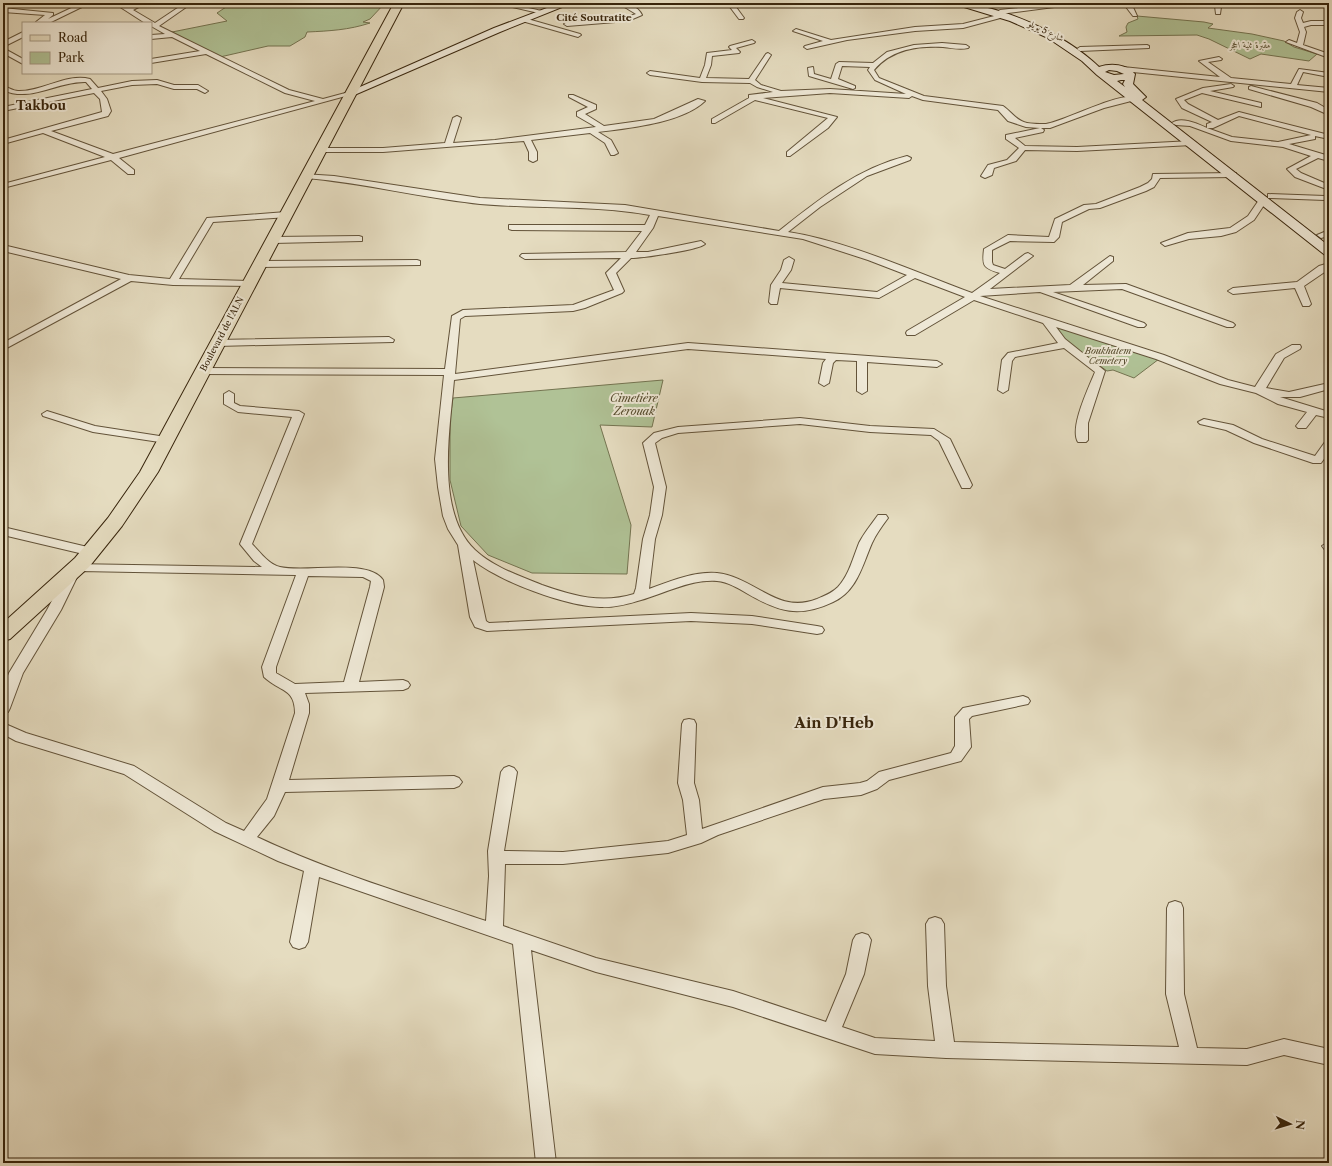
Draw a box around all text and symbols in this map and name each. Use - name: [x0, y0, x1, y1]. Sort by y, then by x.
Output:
- district label: Cité Soutratite: [556, 11, 632, 24]
- street label: شارع 5 يويلو: [1025, 17, 1066, 45]
- legend: [22, 22, 152, 74]
- text: Road: [58, 30, 88, 45]
- park label: مقبرة ثنية الحجر: [1228, 39, 1271, 51]
- text: Park: [58, 50, 85, 65]
- district label: Takbou: [16, 97, 67, 113]
- street label: Boulevard de l'ALN: [197, 294, 246, 373]
- park label: Boukhatem Cemetery: [1084, 345, 1131, 366]
- park label: Cimetière Zerouak: [610, 391, 659, 418]
- district label: Ain D'Heb: [793, 713, 874, 732]
- north arrow: [1270, 1104, 1310, 1144]
- text: N: [1293, 1119, 1307, 1131]

